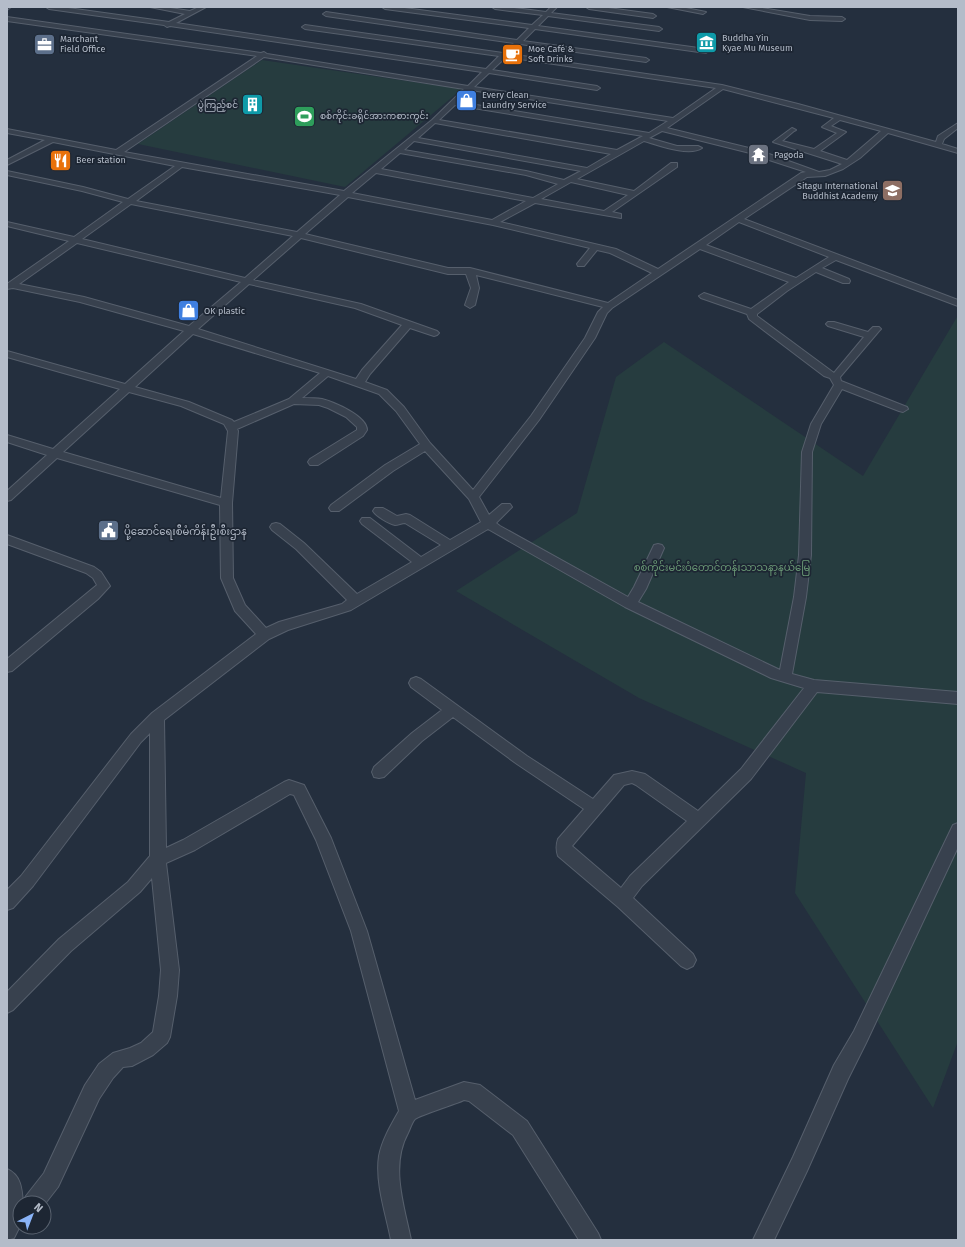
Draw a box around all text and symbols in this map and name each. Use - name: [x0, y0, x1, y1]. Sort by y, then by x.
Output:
- museum icon: Buddha Yin Kyae Mu Museum: [693, 30, 719, 56]
- office icon: Marchant Field Office: [32, 31, 58, 57]
- place label: Buddha Yin Kyae Mu Museum: [722, 33, 793, 53]
- place label: Marchant Field Office: [60, 34, 105, 54]
- cafe icon: Moe Café & Soft Drinks: [500, 41, 526, 67]
- place label: Moe Café & Soft Drinks: [528, 44, 575, 64]
- shop icon: Every Clean Laundry Service: [453, 87, 479, 113]
- place label: Every Clean Laundry Service: [482, 90, 547, 110]
- building icon: ပွဲကြည့်စင်: [240, 92, 266, 118]
- place label: ပွဲကြည့်စင်: [198, 99, 238, 112]
- sports icon: စစ်ကိုင်းခရိုင်အားကစားကွင်း: [291, 103, 317, 129]
- place label: စစ်ကိုင်းခရိုင်အားကစားကွင်း: [320, 109, 429, 123]
- temple icon: Pagoda: [745, 142, 771, 168]
- restaurant icon: Beer station: [47, 147, 73, 173]
- place label: Pagoda: [774, 150, 804, 160]
- place label: Beer station: [76, 155, 126, 165]
- school or university icon: Sitagu International Buddhist Academy: [880, 178, 906, 204]
- place label: Sitagu International Buddhist Academy: [797, 181, 879, 201]
- shop icon: OK plastic: [176, 298, 202, 324]
- place label: OK plastic: [204, 306, 246, 316]
- public building icon: ပို့ဆောင်ရေးစီမံကိန်းဦးစီးဌာန: [96, 518, 122, 544]
- place label: ပို့ဆောင်ရေးစီမံကိန်းဦးစီးဌာန: [124, 524, 247, 540]
- park label: စစ်ကိုင်းမင်းဝံတောင်တန်းသာသနာ့နယ်မြေ: [634, 560, 811, 576]
- north arrow: [12, 1195, 52, 1235]
- text: N: [31, 1201, 45, 1215]

